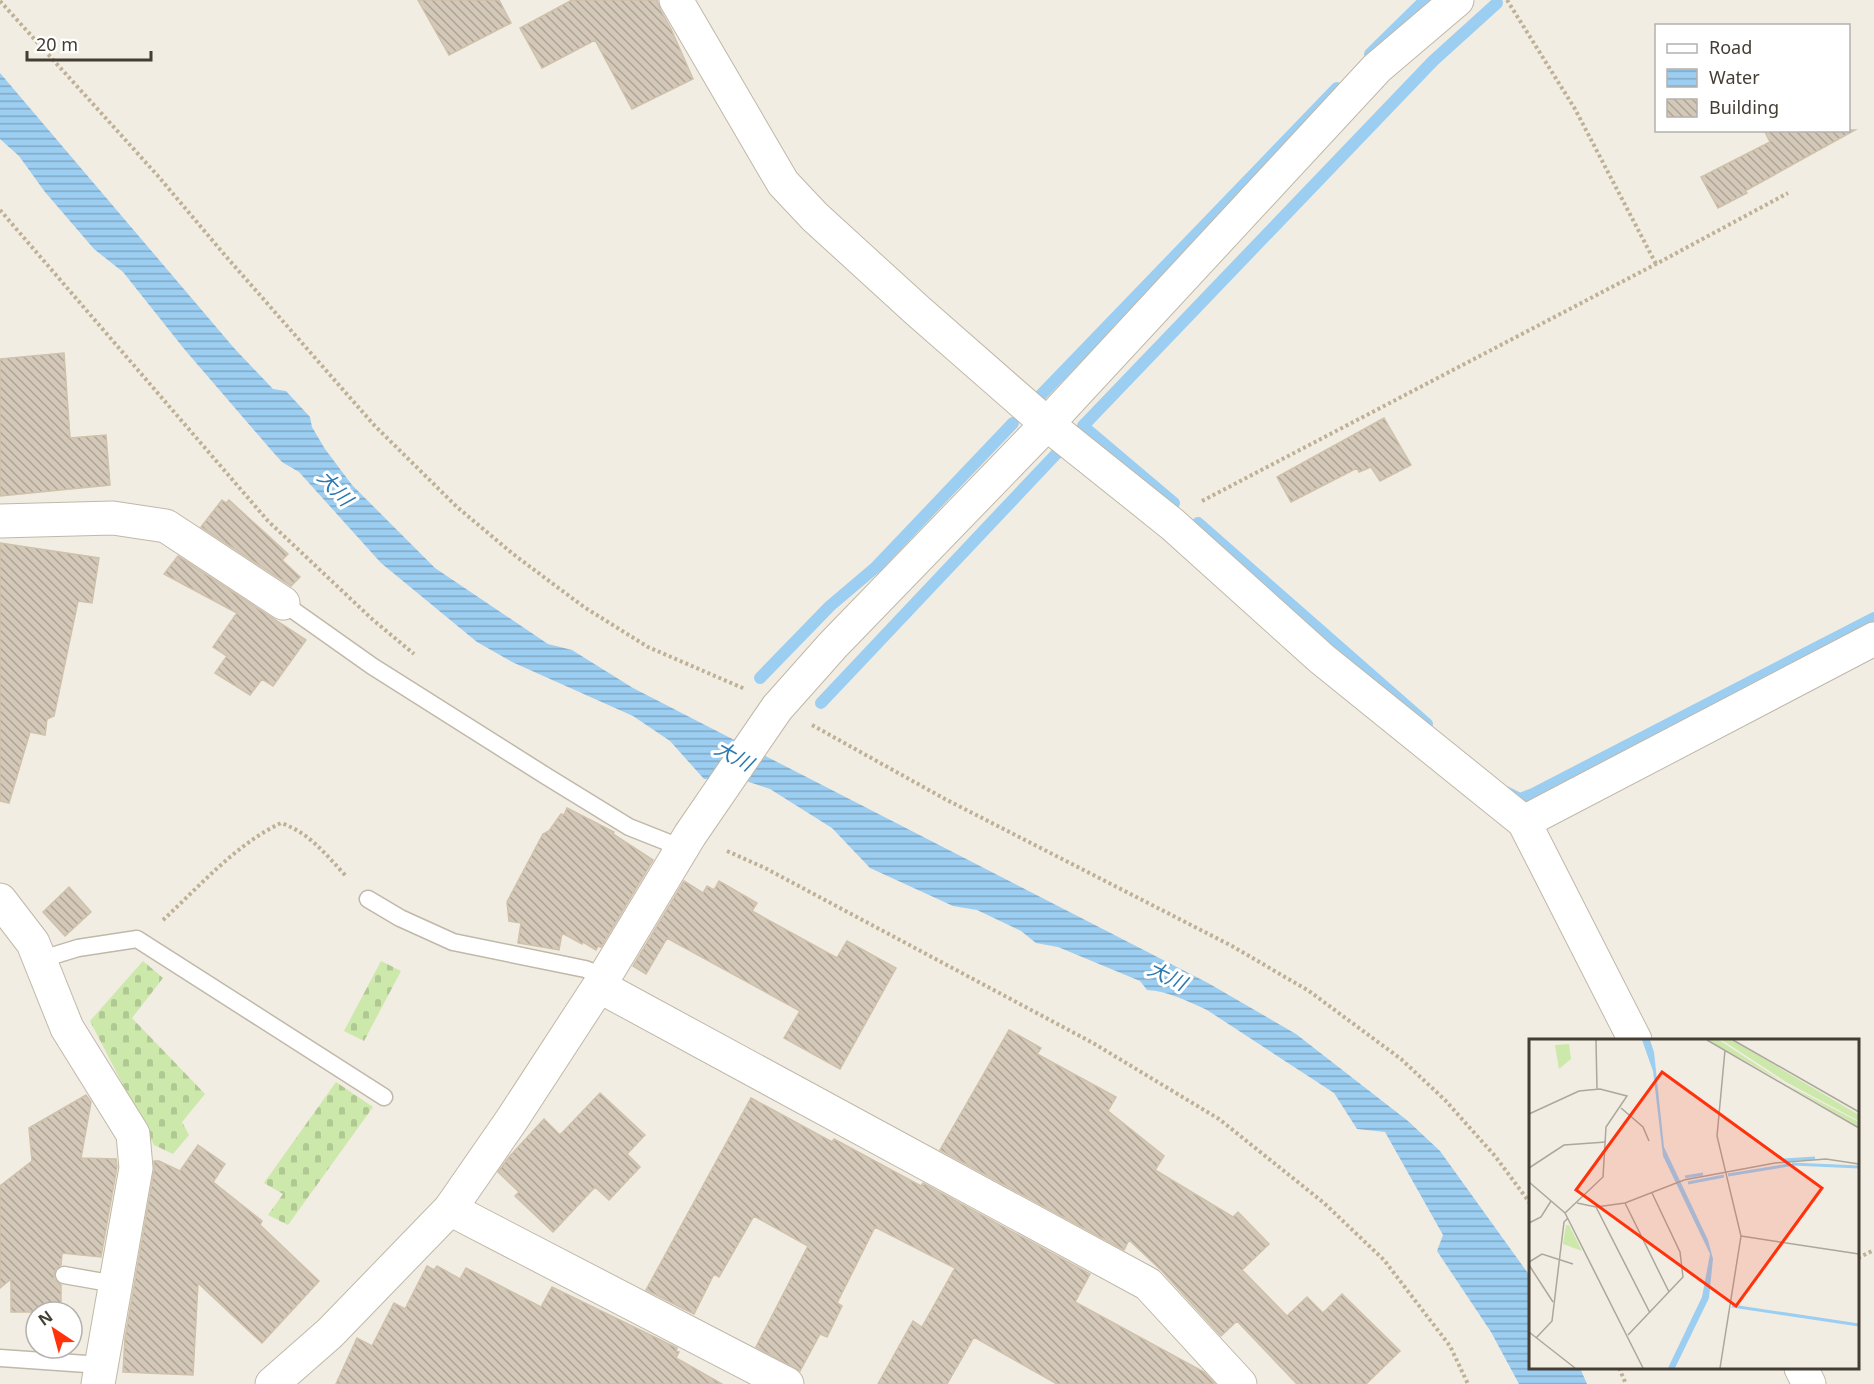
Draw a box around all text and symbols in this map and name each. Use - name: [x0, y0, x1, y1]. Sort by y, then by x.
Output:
- scale bar: [27, 24, 152, 62]
- legend: [1655, 24, 1850, 132]
- text: 20 m: [36, 32, 78, 56]
- text: Road: [1709, 35, 1752, 59]
- text: Water: [1709, 65, 1760, 89]
- text: Building: [1709, 95, 1779, 119]
- water label: 大川: [312, 464, 360, 513]
- water label: 大川: [710, 734, 760, 778]
- water label: 大川: [1143, 955, 1193, 997]
- inset map: [1529, 1039, 1859, 1369]
- north arrow: [24, 1300, 84, 1360]
- text: N: [33, 1305, 57, 1331]

